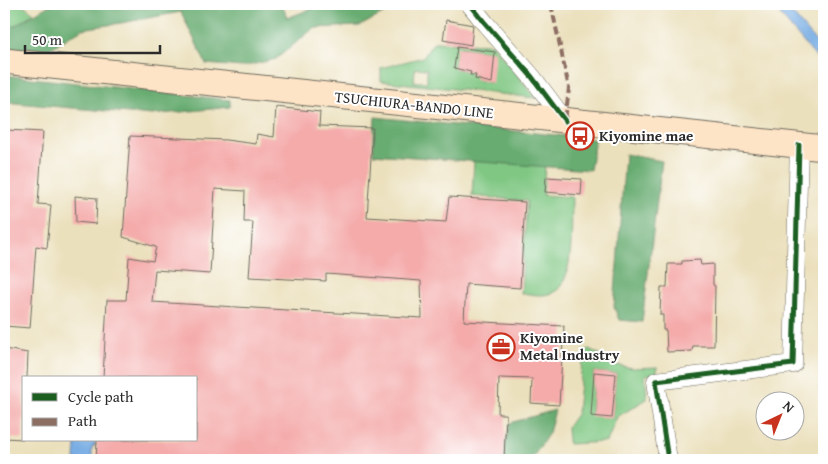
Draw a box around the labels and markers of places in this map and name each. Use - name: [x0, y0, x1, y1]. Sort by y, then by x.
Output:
- bus stop icon: Kiyomine mae: [565, 121, 595, 151]
- place label: Kiyomine mae: [599, 125, 693, 146]
- place label: Kiyomine Metal Industry: [520, 327, 620, 365]
- office icon: Kiyomine Metal Industry: [486, 332, 516, 362]

